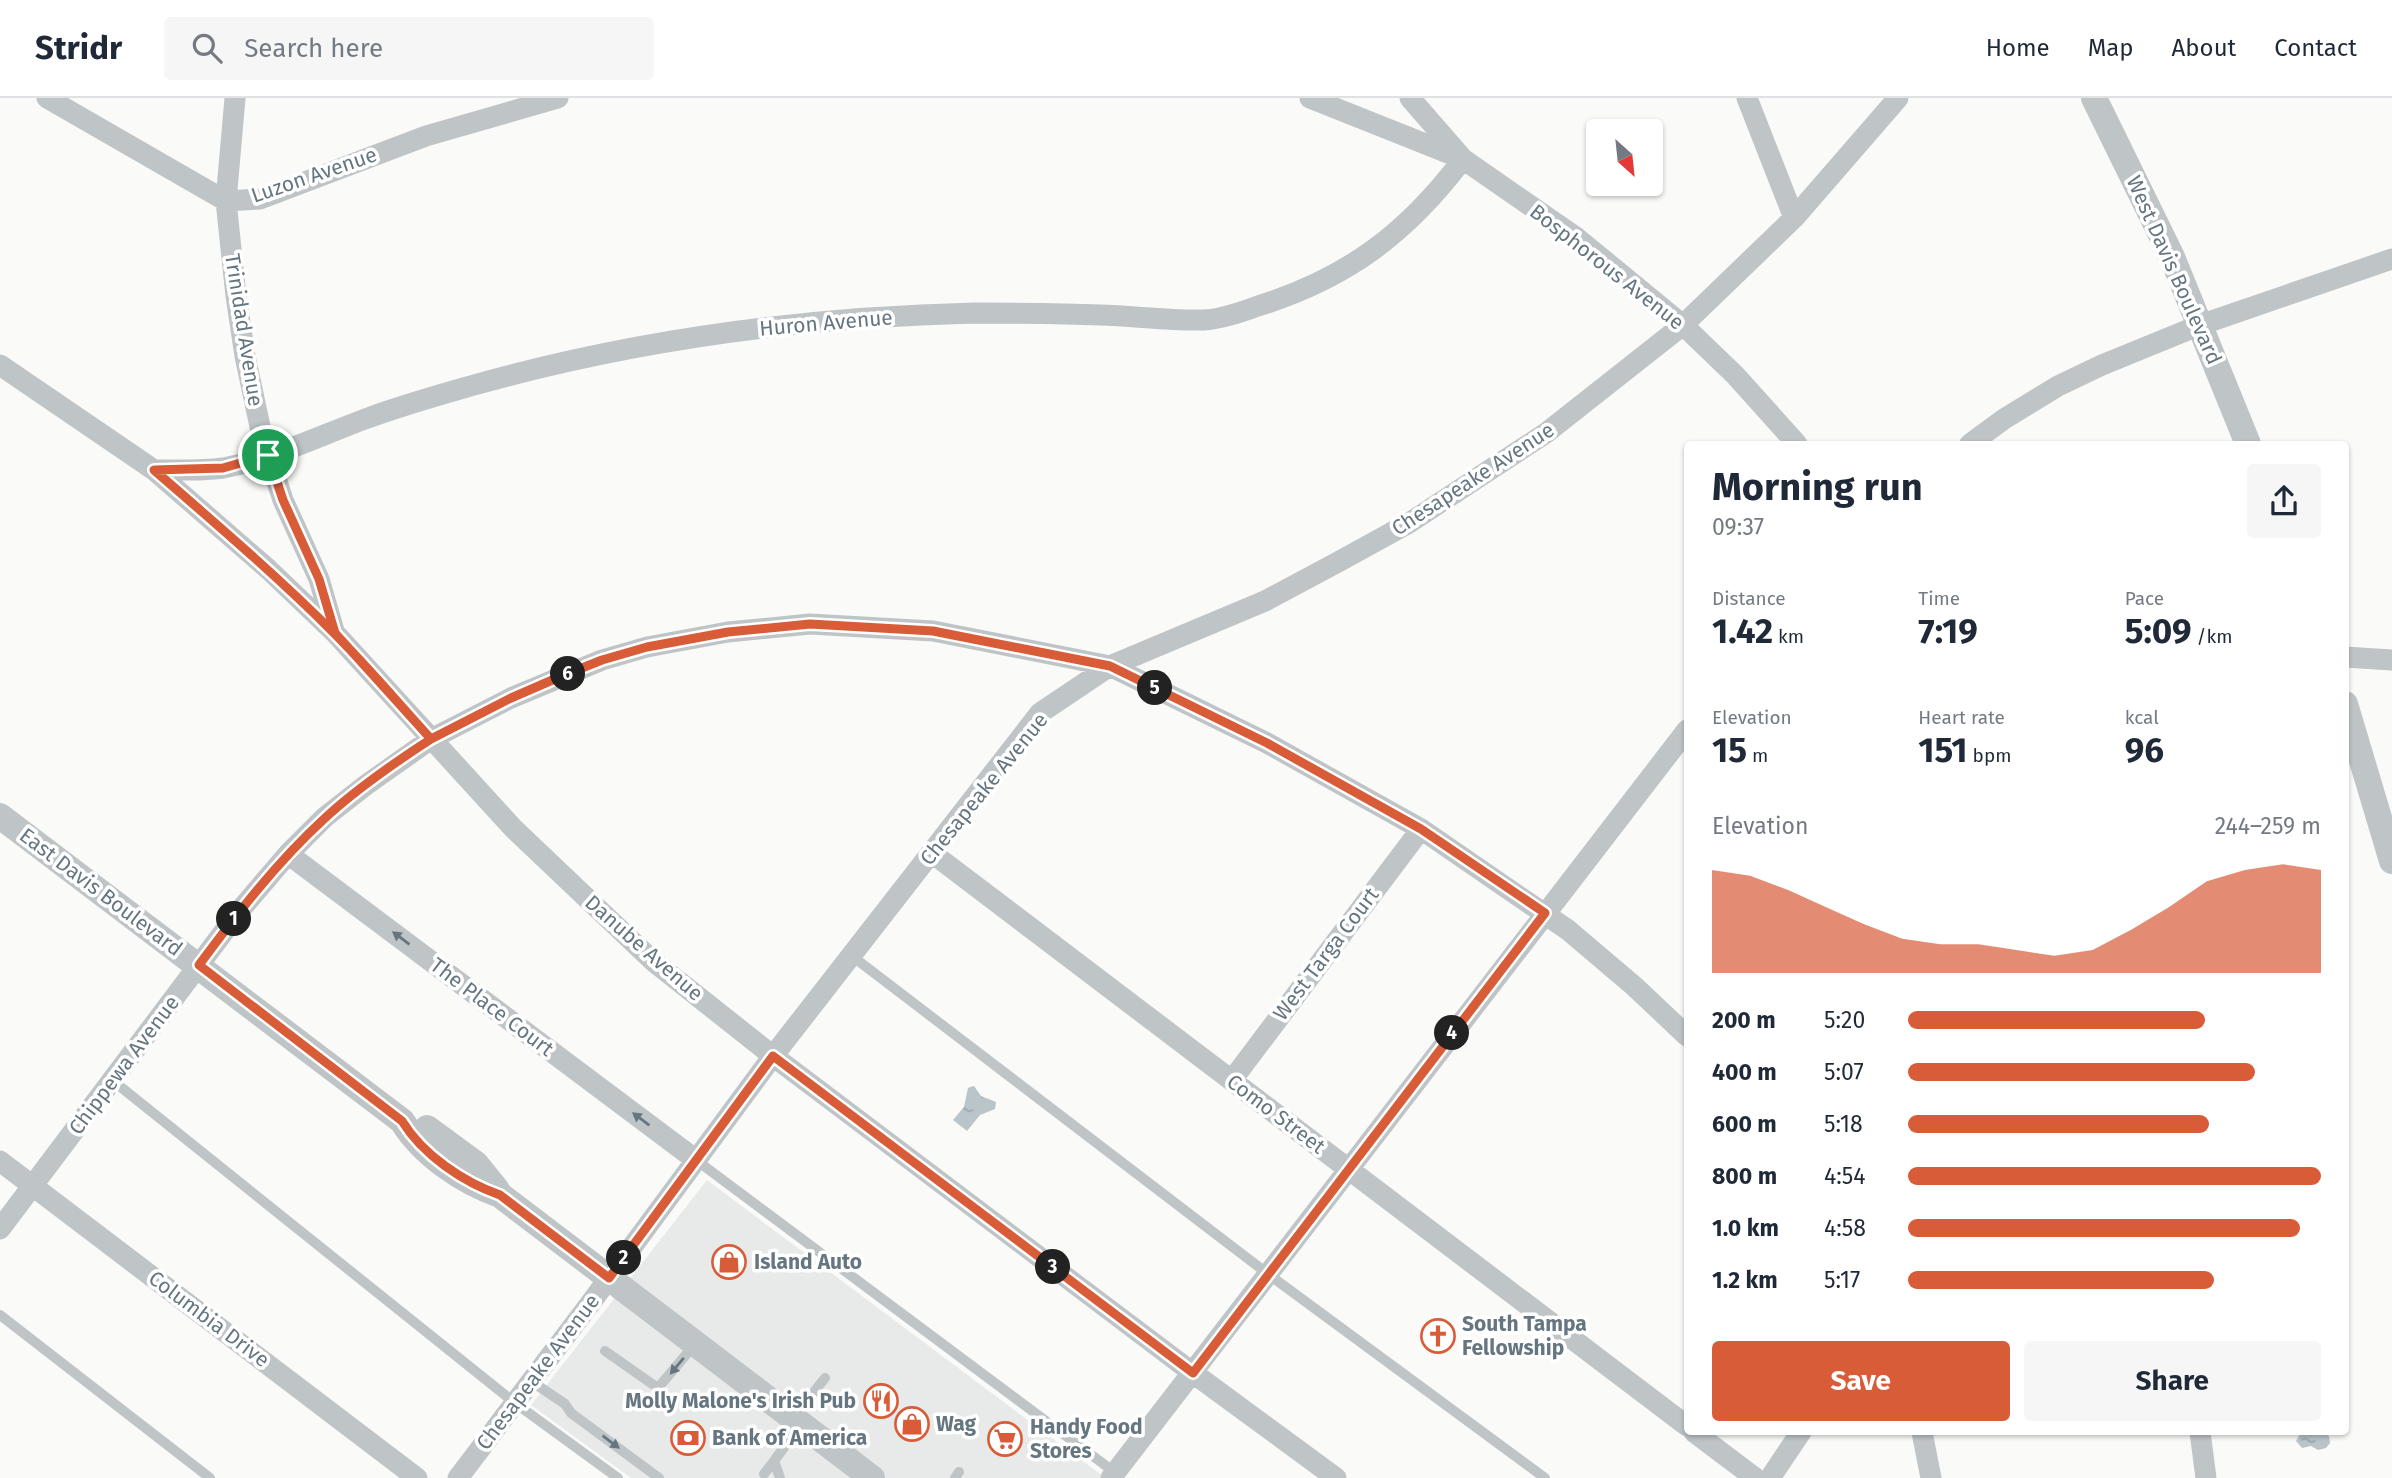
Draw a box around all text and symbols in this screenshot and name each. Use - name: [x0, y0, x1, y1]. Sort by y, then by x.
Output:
- search box: [164, 17, 654, 80]
- text: Stridr: [35, 28, 122, 68]
- icon: search: [188, 29, 226, 67]
- text: Search here: [244, 33, 383, 64]
- text: Home: [1986, 34, 2050, 62]
- text: Map: [2088, 34, 2134, 62]
- text: About: [2172, 34, 2236, 62]
- text: Contact: [2274, 34, 2357, 62]
- north arrow: [1586, 119, 1662, 196]
- map controls: [1586, 119, 1663, 196]
- street label: Luzon Avenue: [248, 141, 380, 209]
- street label: West Davis Boulevard: [2121, 172, 2227, 368]
- street label: Bosphorous Avenue: [1525, 199, 1689, 335]
- street label: Trinidad Avenue: [219, 252, 269, 408]
- street label: Huron Avenue: [758, 304, 894, 342]
- street label: Chesapeake Avenue: [1387, 417, 1559, 541]
- pin: [238, 425, 298, 485]
- icon: arrive: [249, 436, 287, 474]
- text: Morning run: [1712, 464, 1923, 510]
- button: share: [2247, 464, 2321, 538]
- text: 09:37: [1712, 513, 1764, 541]
- text: Distance: [1712, 587, 1786, 610]
- text: Time: [1918, 587, 1960, 610]
- text: Pace: [2125, 587, 2164, 610]
- text: 1.42: [1712, 610, 1773, 652]
- text: 7:19: [1918, 610, 1978, 652]
- text: 5:09: [2125, 610, 2192, 652]
- text: km: [1773, 625, 1804, 648]
- text: /km: [2192, 625, 2232, 648]
- pin: 6: [550, 656, 586, 692]
- text: 6: [562, 662, 573, 685]
- pin: 5: [1138, 670, 1172, 706]
- text: 5: [1149, 676, 1160, 699]
- text: Elevation: [1712, 706, 1792, 729]
- text: Heart rate: [1918, 706, 2005, 729]
- text: kcal: [2125, 706, 2159, 729]
- street label: Chesapeake Avenue: [915, 707, 1053, 871]
- text: 15: [1712, 729, 1747, 771]
- text: 151: [1918, 729, 1968, 771]
- text: 96: [2125, 729, 2164, 771]
- text: m: [1747, 744, 1768, 767]
- text: bpm: [1968, 744, 2011, 767]
- text: Elevation: [1712, 812, 1808, 840]
- text: 244–259 m: [2215, 812, 2321, 840]
- street label: East Davis Boulevard: [14, 822, 188, 962]
- street label: West Targa Court: [1268, 882, 1385, 1026]
- street label: Danube Avenue: [579, 889, 709, 1007]
- pin: 1: [216, 902, 252, 936]
- text: 1: [229, 907, 238, 930]
- one-way arrow: [392, 931, 410, 945]
- street label: The Place Court: [425, 952, 559, 1062]
- street label: Chippewa Avenue: [63, 990, 185, 1140]
- text: 200 m: [1712, 1006, 1776, 1034]
- text: 5:20: [1824, 1006, 1865, 1034]
- pin: 4: [1434, 1016, 1470, 1051]
- text: 4: [1446, 1021, 1457, 1044]
- text: 400 m: [1712, 1058, 1777, 1086]
- text: 5:07: [1824, 1058, 1864, 1086]
- street label: Como Street: [1222, 1069, 1331, 1160]
- text: 600 m: [1712, 1110, 1777, 1138]
- text: 5:18: [1824, 1110, 1863, 1138]
- one-way arrow: [633, 1111, 651, 1126]
- text: 800 m: [1712, 1162, 1777, 1190]
- text: 4:54: [1824, 1162, 1866, 1190]
- text: 1.0 km: [1712, 1214, 1779, 1242]
- text: 4:58: [1824, 1214, 1866, 1242]
- pin: 2: [606, 1240, 642, 1276]
- shop icon: Island Auto: [710, 1243, 748, 1281]
- text: 2: [619, 1246, 628, 1269]
- place label: Island Auto: [754, 1249, 862, 1275]
- pin: 3: [1036, 1250, 1070, 1284]
- text: 3: [1048, 1255, 1057, 1278]
- street label: Columbia Drive: [143, 1265, 275, 1373]
- text: 1.2 km: [1712, 1266, 1778, 1294]
- text: 5:17: [1824, 1266, 1860, 1294]
- street label: Chesapeake Avenue: [471, 1289, 605, 1455]
- place label: South Tampa Fellowship: [1462, 1311, 1587, 1361]
- church icon: South Tampa Fellowship: [1419, 1317, 1457, 1355]
- button: Save: [1712, 1341, 2010, 1421]
- button: Share: [2024, 1341, 2321, 1421]
- one-way arrow: [669, 1357, 685, 1375]
- restaurant icon: Molly Malone's Irish Pub: [862, 1382, 900, 1420]
- place label: Molly Malone's Irish Pub: [625, 1388, 856, 1414]
- shop icon: Wag: [893, 1405, 931, 1443]
- place label: Wag: [936, 1411, 976, 1437]
- place label: Handy Food Stores: [1030, 1414, 1143, 1464]
- bank icon: Bank of America: [669, 1419, 707, 1457]
- supermarket icon: Handy Food Stores: [986, 1420, 1024, 1458]
- place label: Bank of America: [712, 1425, 867, 1451]
- one-way arrow: [601, 1435, 619, 1450]

